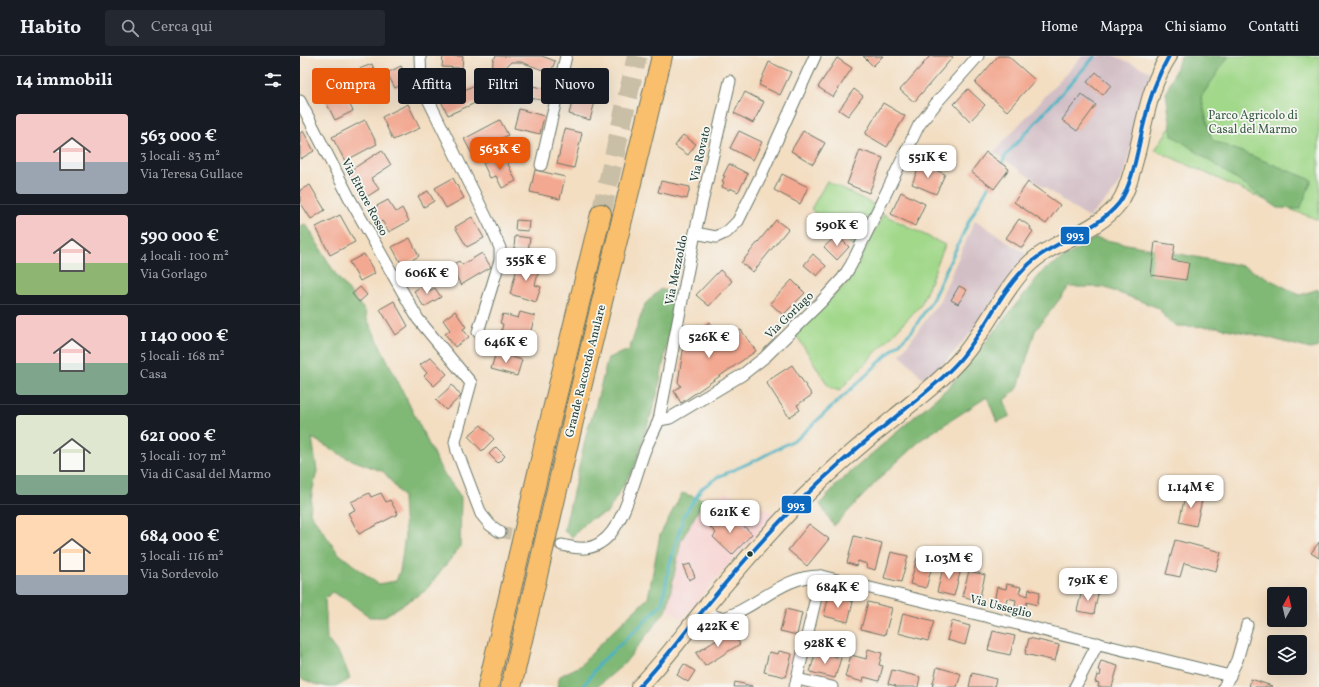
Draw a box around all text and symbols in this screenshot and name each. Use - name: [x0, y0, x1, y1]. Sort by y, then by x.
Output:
- search box: [105, 10, 385, 46]
- text: Habito: [20, 15, 81, 41]
- icon: search: [119, 17, 141, 39]
- text: Cerca qui: [151, 17, 213, 38]
- text: Home: [1041, 18, 1078, 37]
- text: Mappa: [1100, 18, 1143, 37]
- text: Chi siamo: [1165, 18, 1226, 37]
- text: Contatti: [1248, 18, 1299, 37]
- chip: Compra: [312, 68, 390, 104]
- chip: Affitta: [398, 68, 466, 104]
- chip: Filtri: [474, 68, 533, 104]
- chip: Nuovo: [541, 68, 609, 104]
- text: 14 immobili: [16, 69, 113, 92]
- icon: filters: [262, 69, 284, 91]
- park label: Parco Agricolo di Casal del Marmo: [1208, 108, 1298, 138]
- text: 563 000 €: [140, 125, 217, 148]
- street label: Via Rovato: [687, 125, 715, 184]
- icon: home: [48, 130, 96, 178]
- pin: 563K €: [467, 137, 533, 171]
- text: 563K €: [479, 141, 521, 159]
- pin: 551K €: [895, 145, 961, 179]
- text: 3 locali · 83 m²: [140, 148, 220, 166]
- text: 551K €: [908, 149, 948, 167]
- street label: Via Ettore Rosso: [337, 156, 391, 239]
- text: Via Teresa Gullace: [140, 166, 243, 184]
- pin: 590K €: [804, 213, 870, 247]
- text: 590K €: [815, 217, 859, 235]
- text: 590 000 €: [140, 225, 219, 248]
- line badge: 993: [1060, 226, 1090, 245]
- text: 993: [1066, 229, 1084, 244]
- icon: home: [48, 231, 96, 279]
- street label: Via Mezzoldo: [662, 234, 692, 307]
- text: 4 locali · 100 m²: [140, 248, 229, 266]
- pin: 355K €: [493, 248, 559, 282]
- text: 355K €: [506, 252, 546, 270]
- pin: 606K €: [394, 261, 460, 295]
- text: 606K €: [405, 265, 449, 283]
- text: Via Gorlago: [140, 266, 207, 284]
- street label: Via Gorlago: [762, 288, 818, 343]
- street label: Grande Raccordo Anulare: [562, 303, 610, 439]
- text: 1 140 000 €: [140, 325, 229, 348]
- pin: 526K €: [676, 325, 742, 359]
- text: 526K €: [688, 329, 730, 347]
- pin: 646K €: [473, 330, 539, 364]
- icon: home: [48, 331, 96, 379]
- text: 646K €: [484, 334, 528, 352]
- text: 5 locali · 168 m²: [140, 348, 225, 366]
- text: Casa: [140, 366, 167, 384]
- text: 621 000 €: [140, 425, 216, 448]
- icon: home: [48, 431, 96, 479]
- text: 3 locali · 107 m²: [140, 448, 226, 466]
- text: Via di Casal del Marmo: [140, 466, 271, 484]
- pin: 1.14M €: [1154, 475, 1228, 509]
- text: 1.14M €: [1168, 479, 1214, 497]
- line badge: 993: [781, 495, 812, 514]
- text: 993: [787, 499, 805, 514]
- pin: 621K €: [697, 500, 763, 534]
- text: 621K €: [710, 504, 750, 522]
- text: 684 000 €: [140, 525, 220, 548]
- icon: home: [48, 531, 96, 579]
- pin: 1.03M €: [912, 546, 986, 580]
- text: 3 locali · 116 m²: [140, 548, 224, 566]
- unlabelled marker: [745, 549, 755, 559]
- text: 1.03M €: [925, 550, 973, 568]
- text: Via Sordevolo: [140, 566, 218, 584]
- pin: 791K €: [1055, 568, 1121, 602]
- text: 791K €: [1068, 572, 1108, 590]
- pin: 684K €: [805, 575, 871, 609]
- text: 684K €: [816, 579, 860, 597]
- north arrow: [1267, 587, 1307, 627]
- map controls: [1267, 587, 1307, 675]
- street label: Via Usseglio: [968, 592, 1033, 622]
- pin: 422K €: [685, 614, 751, 648]
- text: 422K €: [697, 618, 740, 636]
- pin: 928K €: [792, 631, 858, 665]
- text: 928K €: [804, 635, 846, 653]
- button: layers: [1267, 635, 1307, 675]

